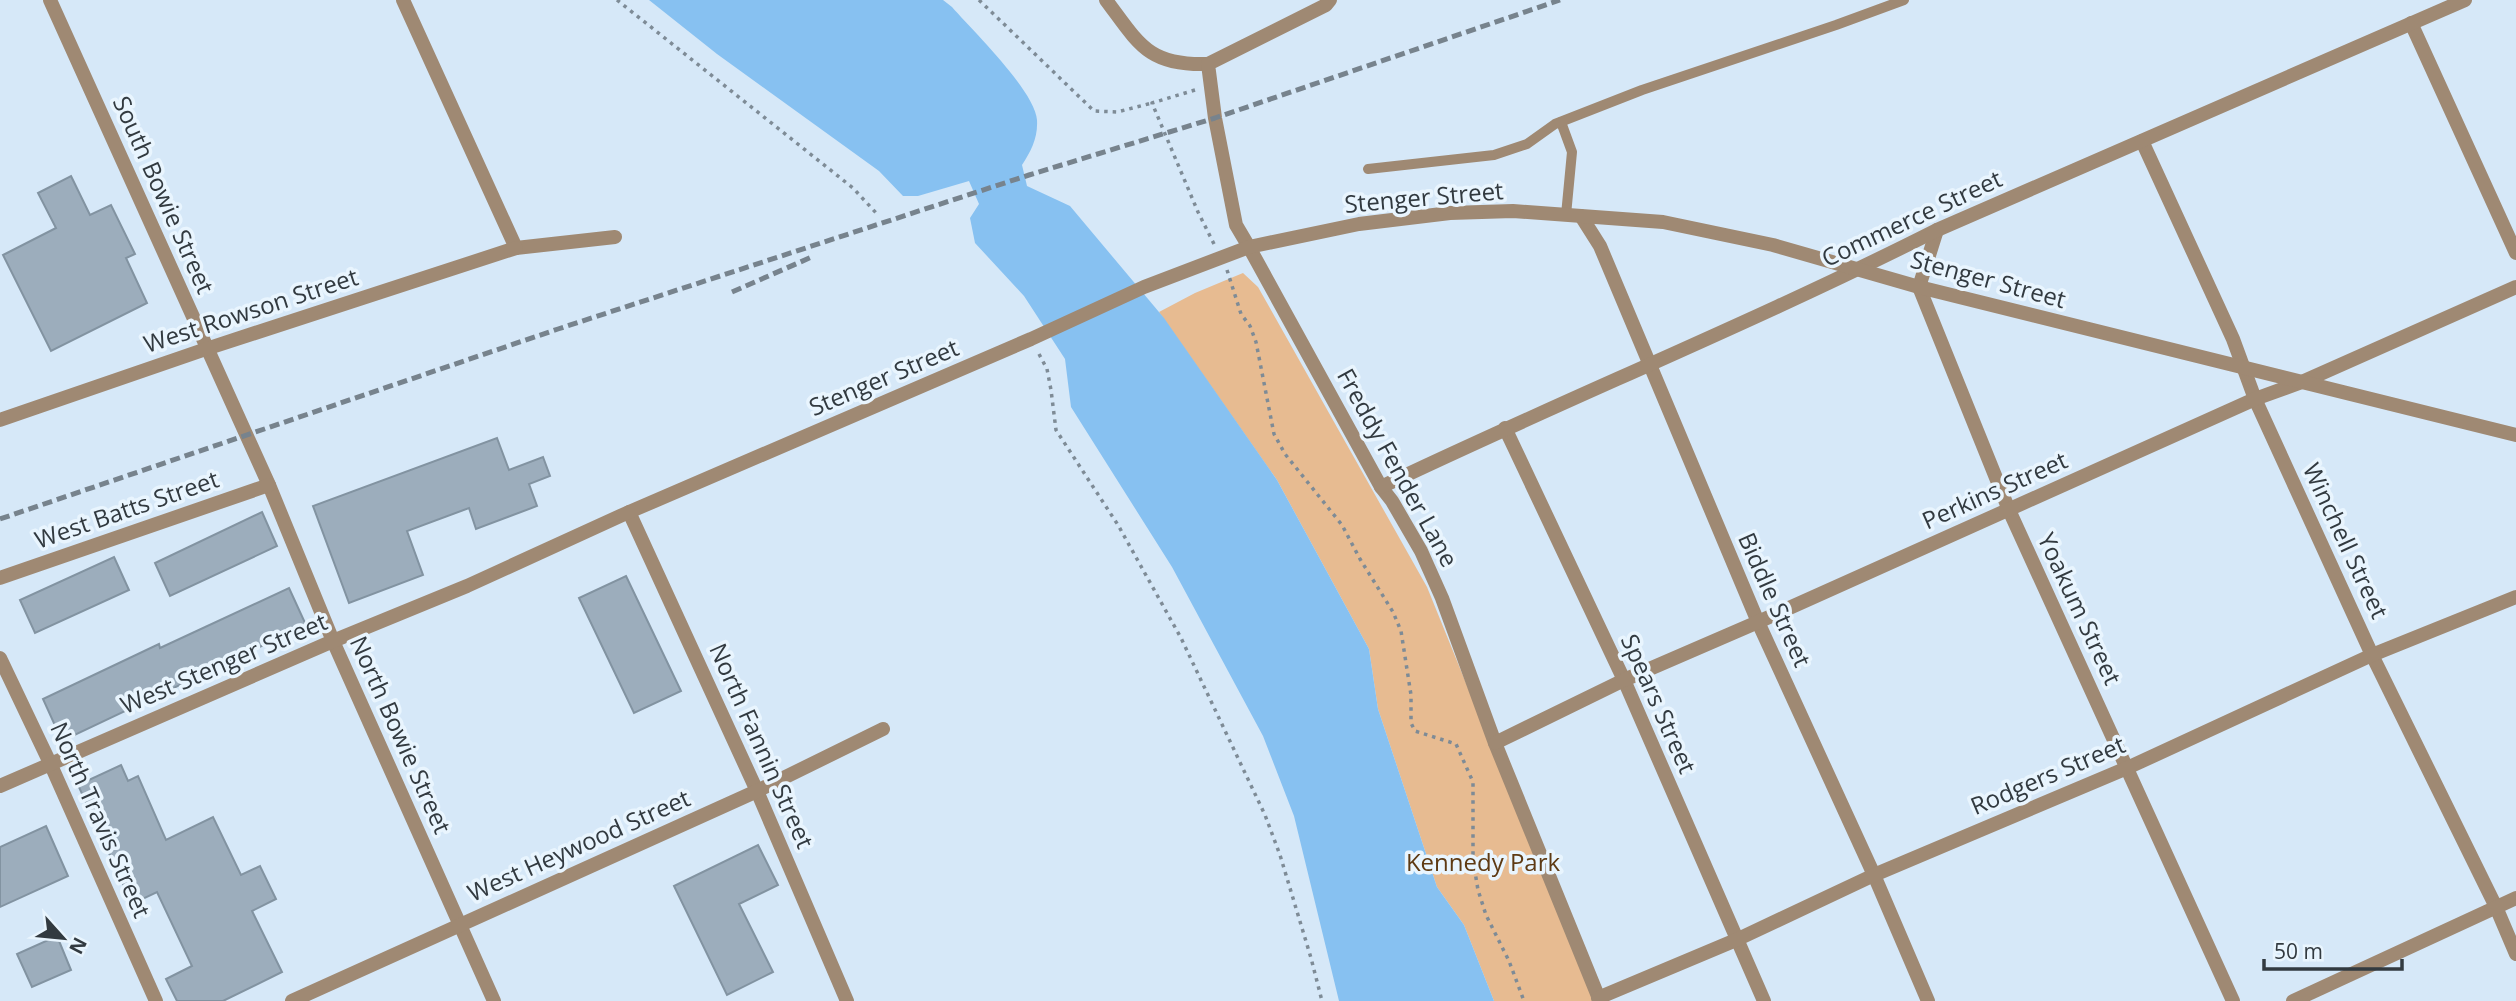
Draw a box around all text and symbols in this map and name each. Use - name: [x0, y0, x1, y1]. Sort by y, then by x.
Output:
- street label: South Bowie Street: [106, 90, 223, 298]
- street label: Commerce Street: [1816, 161, 2007, 274]
- street label: Stenger Street: [1343, 173, 1505, 220]
- street label: Stenger Street: [1907, 242, 2070, 315]
- street label: West Rowson Street: [139, 259, 362, 360]
- street label: Stenger Street: [804, 330, 963, 423]
- street label: Freddy Fender Lane: [1330, 362, 1467, 572]
- street label: Perkins Street: [1917, 443, 2072, 536]
- street label: Winchell Street: [2296, 457, 2397, 623]
- street label: West Batts Street: [30, 462, 223, 556]
- street label: Biddle Street: [1731, 527, 1820, 672]
- street label: Yoakum Street: [2031, 527, 2130, 690]
- street label: West Stenger Street: [115, 604, 332, 721]
- street label: Spears Street: [1614, 629, 1705, 778]
- street label: North Bowie Street: [343, 630, 460, 838]
- street label: North Fannin Street: [702, 638, 822, 853]
- street label: North Travis Street: [43, 716, 159, 922]
- street label: Rodgers Street: [1965, 727, 2130, 822]
- street label: West Heywood Street: [462, 781, 695, 909]
- park label: Kennedy Park: [1406, 845, 1561, 878]
- north arrow: [28, 903, 98, 973]
- scale bar: [2264, 928, 2402, 972]
- text: N: [63, 933, 93, 959]
- text: 50 m: [2274, 937, 2323, 965]

